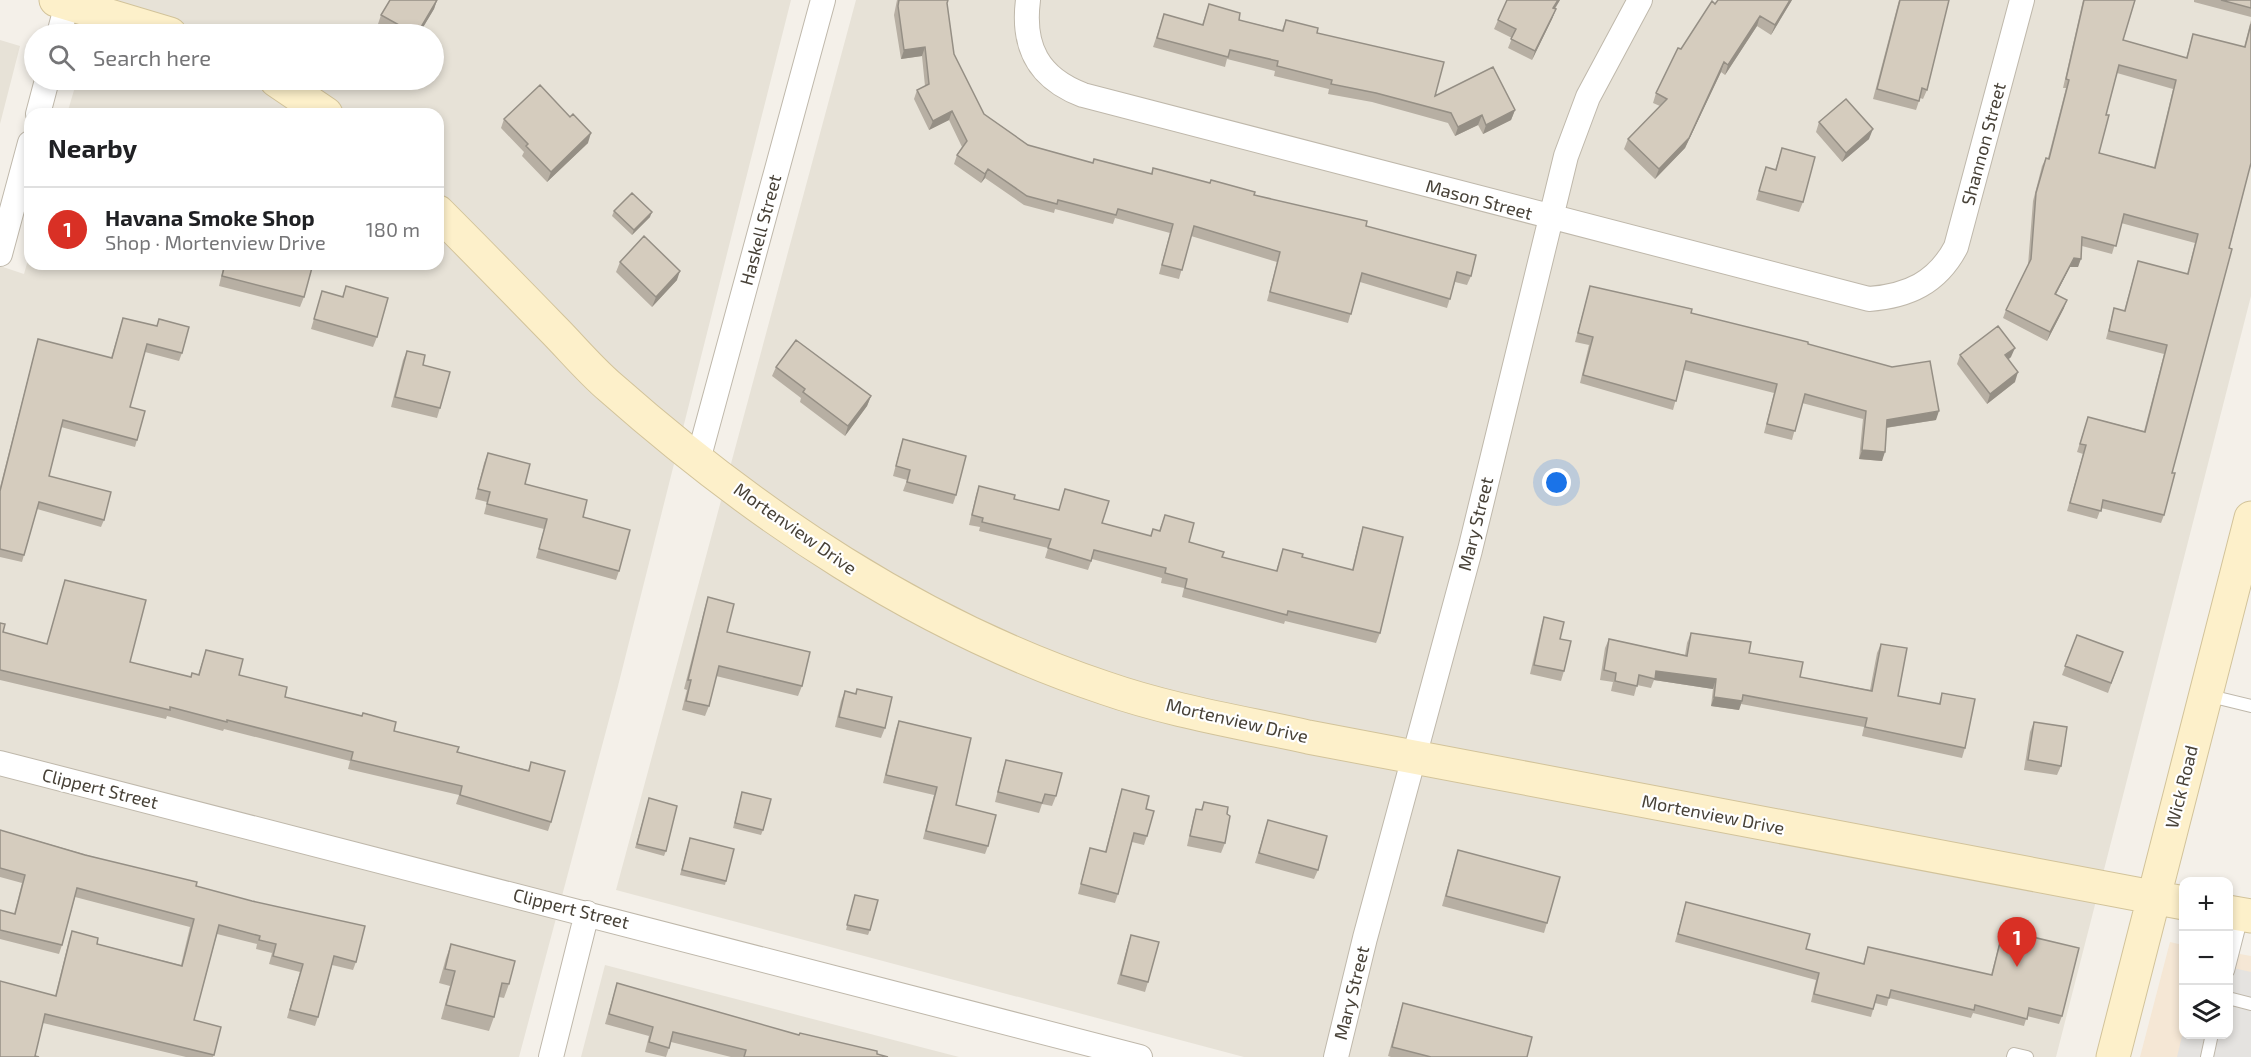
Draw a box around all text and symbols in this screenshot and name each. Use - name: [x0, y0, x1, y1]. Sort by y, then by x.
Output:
- search box: [24, 24, 444, 90]
- icon: search: [45, 41, 78, 74]
- text: Search here: [93, 44, 211, 70]
- street label: Shannon Street: [1956, 80, 2010, 207]
- text: Nearby: [48, 132, 137, 163]
- street label: Haskell Street: [735, 172, 785, 288]
- street label: Mason Street: [1424, 174, 1535, 224]
- text: Havana Smoke Shop: [105, 204, 315, 230]
- text: 1: [63, 217, 72, 241]
- text: 180 m: [366, 217, 420, 241]
- text: Shop · Mortenview Drive: [105, 230, 326, 254]
- your location: [1542, 468, 1571, 497]
- street label: Mary Street: [1453, 474, 1497, 573]
- street label: Mortenview Drive: [730, 478, 861, 579]
- street label: Mortenview Drive: [1164, 693, 1310, 747]
- street label: Wick Road: [2160, 743, 2202, 831]
- street label: Clippert Street: [40, 763, 161, 813]
- street label: Mortenview Drive: [1640, 789, 1787, 839]
- map controls: [2179, 877, 2233, 1039]
- button: +: [2179, 877, 2233, 931]
- street label: Clippert Street: [511, 883, 632, 933]
- pin: 1: [1998, 918, 2036, 967]
- button: −: [2179, 931, 2233, 985]
- street label: Mary Street: [1329, 943, 1373, 1042]
- button: layers: [2179, 985, 2233, 1039]

